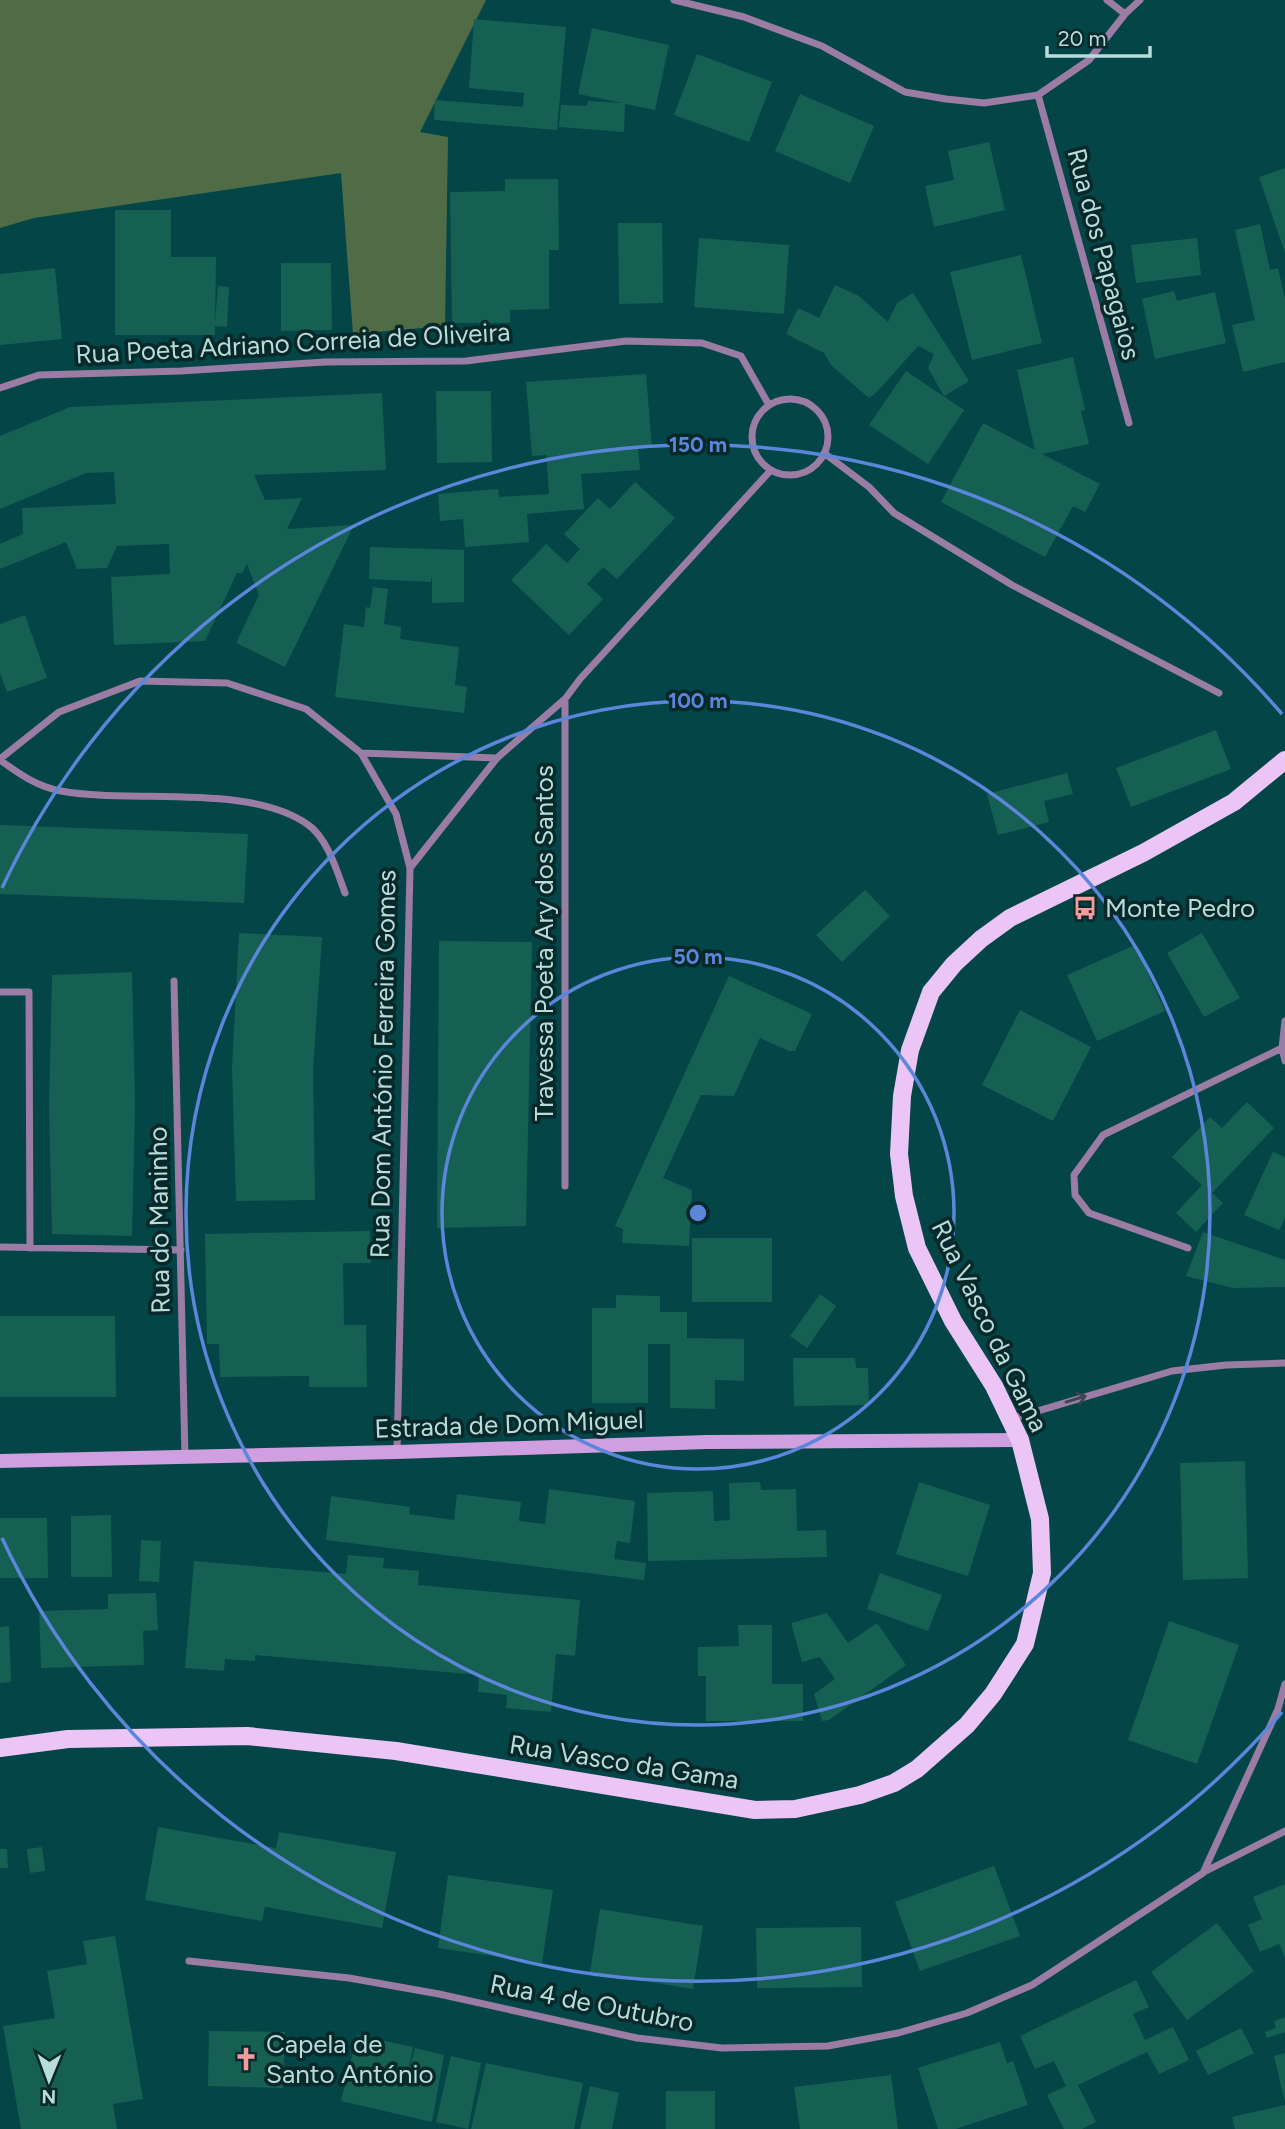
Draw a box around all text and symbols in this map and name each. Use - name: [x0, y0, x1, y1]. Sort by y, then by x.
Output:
- scale bar: [1047, 14, 1150, 58]
- text: 20 m: [1058, 26, 1106, 51]
- street label: Rua dos Papagaios: [1060, 145, 1148, 363]
- street label: Rua Poeta Adriano Correia de Oliveira: [75, 316, 511, 370]
- text: 150 m: [669, 432, 727, 457]
- text: 100 m: [668, 688, 728, 713]
- street label: Travessa Poeta Ary dos Santos: [528, 765, 560, 1121]
- street label: Rua Dom António Ferreira Gomes: [364, 869, 402, 1259]
- place label: Monte Pedro: [1105, 892, 1255, 924]
- bus stop icon: Monte Pedro: [1071, 894, 1099, 922]
- text: 50 m: [673, 944, 723, 969]
- street label: Rua do Maninho: [141, 1126, 177, 1314]
- centre of rings: [686, 1201, 710, 1225]
- street label: Rua Vasco da Gama: [925, 1215, 1055, 1437]
- one-way arrow: [1065, 1392, 1087, 1405]
- street label: Estrada de Dom Miguel: [374, 1403, 644, 1445]
- street label: Rua Vasco da Gama: [507, 1728, 741, 1796]
- street label: Rua 4 de Outubro: [487, 1968, 697, 2038]
- place label: Capela de Santo António: [266, 2028, 434, 2090]
- north arrow: [14, 2045, 84, 2115]
- church icon: Capela de Santo António: [232, 2045, 260, 2073]
- text: N: [41, 2085, 56, 2108]

